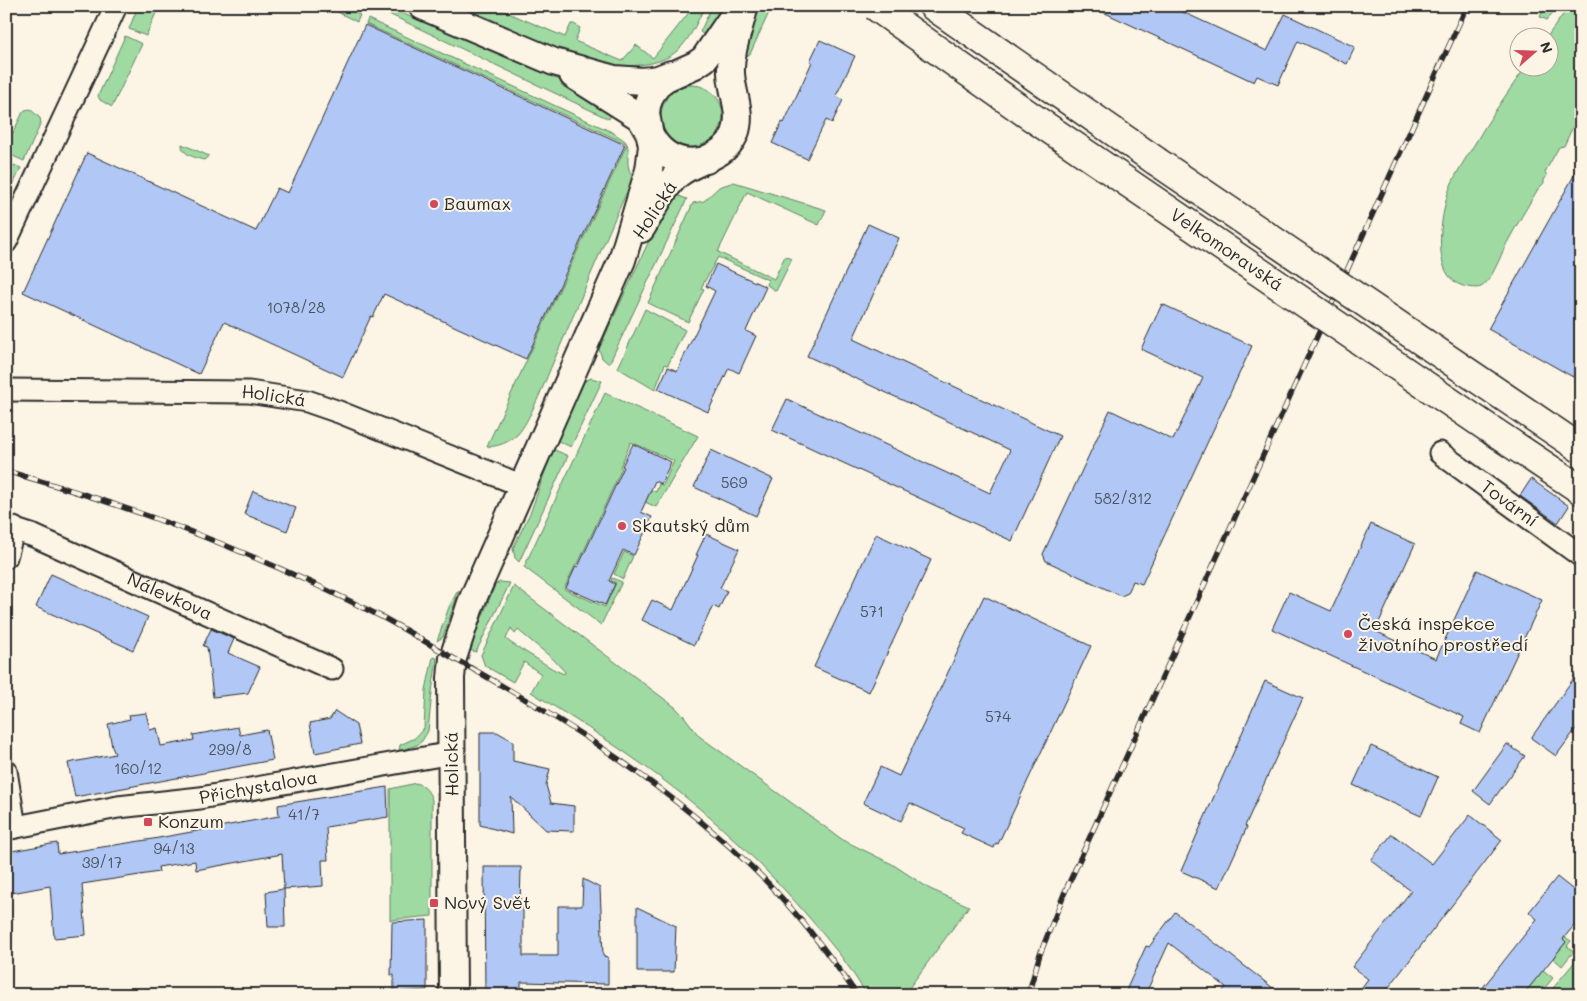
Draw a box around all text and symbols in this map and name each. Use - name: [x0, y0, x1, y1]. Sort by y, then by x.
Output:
- north arrow: [1510, 28, 1560, 78]
- text: N: [1536, 39, 1557, 56]
- street label: Holická: [626, 176, 682, 243]
- place label: Baumax: [444, 191, 511, 215]
- marker: Baumax: [428, 198, 440, 210]
- street label: Velkomoravská: [1166, 202, 1289, 296]
- house number: 1078/28: [267, 297, 325, 317]
- street label: Holická: [241, 379, 308, 412]
- house number: 569: [721, 472, 747, 492]
- street label: Tovární: [1477, 474, 1544, 532]
- house number: 582/312: [1094, 488, 1152, 508]
- place label: Skautský dům: [632, 513, 750, 537]
- marker: Skautský dům: [616, 520, 628, 532]
- street label: Nálevkova: [124, 566, 216, 625]
- house number: 571: [860, 601, 884, 621]
- place label: Česká inspekce životního prostředí: [1358, 611, 1529, 656]
- marker: Česká inspekce životního prostředí: [1342, 628, 1354, 640]
- house number: 574: [985, 706, 1011, 726]
- street label: Holická: [438, 731, 464, 797]
- house number: 299/8: [208, 739, 252, 759]
- house number: 160/12: [114, 758, 162, 778]
- street label: Přichystalova: [197, 764, 319, 809]
- house number: 41/7: [288, 804, 320, 824]
- place label: Konzum: [158, 809, 224, 833]
- marker: Konzum: [142, 816, 154, 828]
- house number: 94/13: [153, 838, 195, 858]
- house number: 39/17: [82, 852, 122, 872]
- place label: Nový Svět: [444, 890, 531, 914]
- marker: Nový Svět: [428, 897, 440, 909]

